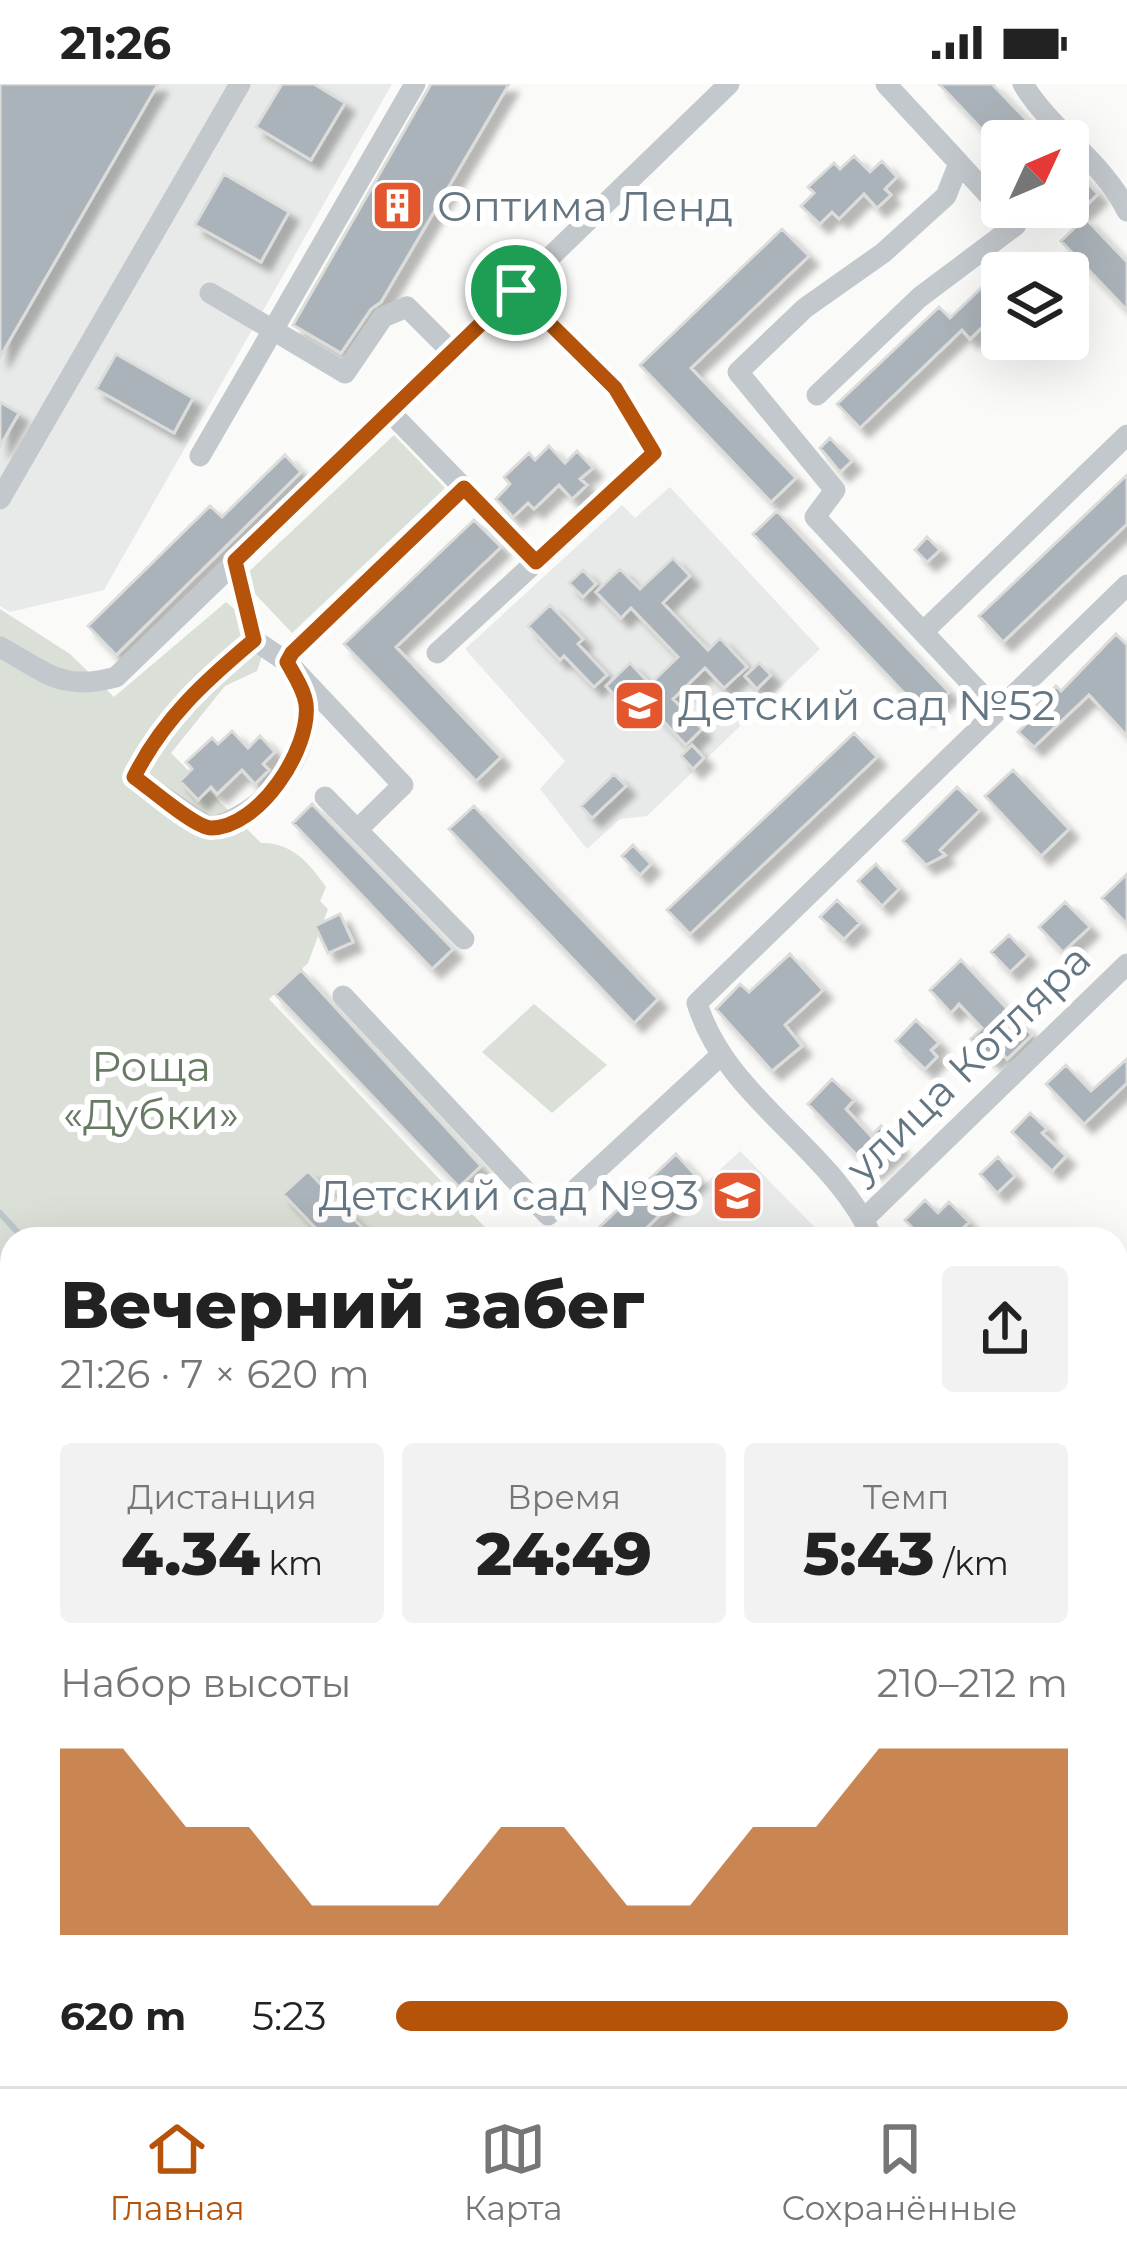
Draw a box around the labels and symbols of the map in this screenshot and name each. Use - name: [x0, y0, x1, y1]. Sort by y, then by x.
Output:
- north arrow: [981, 120, 1089, 228]
- building icon: Оптима Ленд: [370, 178, 426, 234]
- place label: Оптима Ленд: [437, 180, 733, 232]
- pin: [465, 239, 567, 341]
- school or university icon: Детский сад №52: [611, 677, 667, 733]
- place label: Детский сад №52: [678, 679, 1056, 731]
- street label: улица Котляра: [834, 933, 1101, 1194]
- park label: Роща «Дубки»: [63, 1040, 239, 1140]
- school or university icon: Детский сад №93: [710, 1167, 766, 1223]
- place label: Детский сад №93: [318, 1169, 699, 1221]

